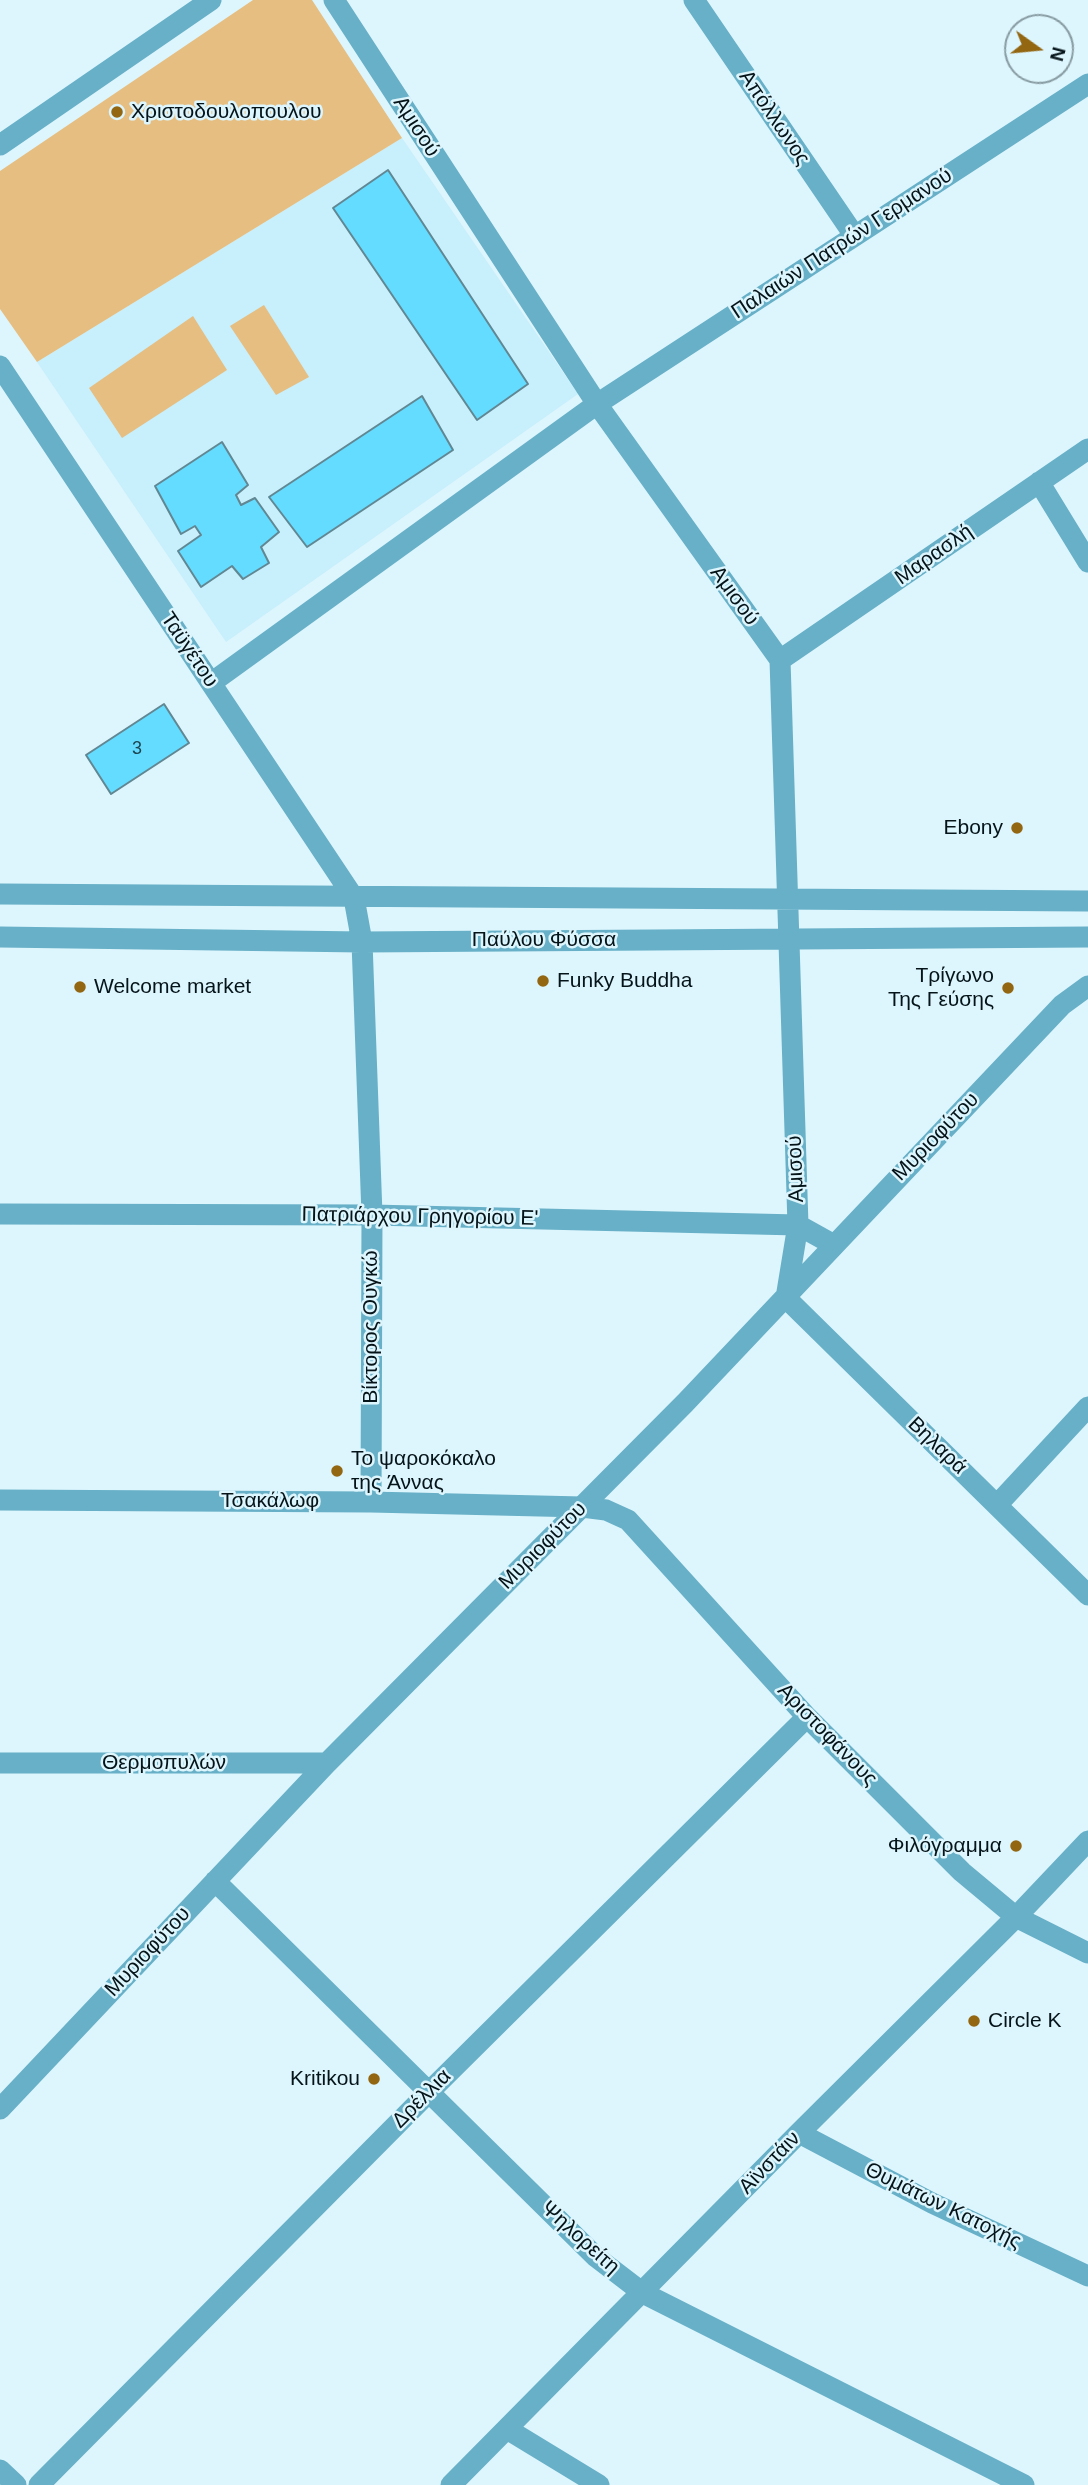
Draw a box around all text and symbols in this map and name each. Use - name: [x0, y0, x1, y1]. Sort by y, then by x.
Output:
- north arrow: [1004, 14, 1074, 84]
- text: N: [1046, 45, 1070, 63]
- street label: Απόλλωνος: [733, 66, 815, 170]
- street label: Αμισού: [387, 92, 445, 162]
- place label: Χριστοδουλοπουλου: [131, 99, 321, 125]
- marker: Χριστοδουλοπουλου: [109, 104, 125, 120]
- street label: Παλαιών Πατρών Γερμανού: [727, 163, 957, 325]
- street label: Μαρασλή: [890, 519, 978, 591]
- street label: Αμισού: [704, 562, 764, 630]
- street label: Ταϋγέτου: [155, 608, 223, 692]
- house number: 3: [132, 738, 142, 760]
- place label: Ebony: [943, 815, 1003, 841]
- marker: Ebony: [1009, 820, 1025, 836]
- street label: Παύλου Φύσσα: [472, 927, 616, 953]
- place label: Τρίγωνο Της Γεύσης: [888, 963, 994, 1013]
- place label: Funky Buddha: [557, 968, 692, 994]
- marker: Funky Buddha: [535, 973, 551, 989]
- place label: Welcome market: [94, 974, 251, 1000]
- marker: Welcome market: [72, 979, 88, 995]
- marker: Τρίγωνο Της Γεύσης: [1000, 980, 1016, 996]
- street label: Μυριοφύτου: [888, 1087, 984, 1187]
- street label: Αμισού: [782, 1135, 810, 1203]
- street label: Πατριάρχου Γρηγορίου Ε': [301, 1202, 539, 1232]
- street label: Βίκτορος Ουγκώ: [358, 1250, 384, 1404]
- street label: Βηλαρά: [902, 1412, 972, 1480]
- place label: Το ψαροκόκαλο της Άννας: [351, 1446, 496, 1496]
- marker: Το ψαροκόκαλο της Άννας: [329, 1463, 345, 1479]
- street label: Τσακάλωφ: [221, 1488, 319, 1514]
- street label: Μυριοφύτου: [494, 1497, 592, 1595]
- street label: Αριστοφάνους: [772, 1678, 882, 1792]
- street label: Θερμοπυλών: [102, 1750, 226, 1776]
- place label: Φιλόγραμμα: [888, 1833, 1002, 1859]
- marker: Φιλόγραμμα: [1008, 1838, 1024, 1854]
- street label: Μυριοφύτου: [100, 1902, 196, 2002]
- place label: Circle K: [988, 2008, 1062, 2034]
- marker: Circle K: [966, 2013, 982, 2029]
- street label: Δρέλλια: [387, 2064, 457, 2134]
- place label: Kritikou: [290, 2066, 360, 2092]
- marker: Kritikou: [366, 2071, 382, 2087]
- street label: Αϊνστάιν: [734, 2126, 806, 2200]
- street label: Θυμάτων Κατοχής: [861, 2157, 1025, 2255]
- street label: Ψηλορείτη: [536, 2196, 624, 2280]

